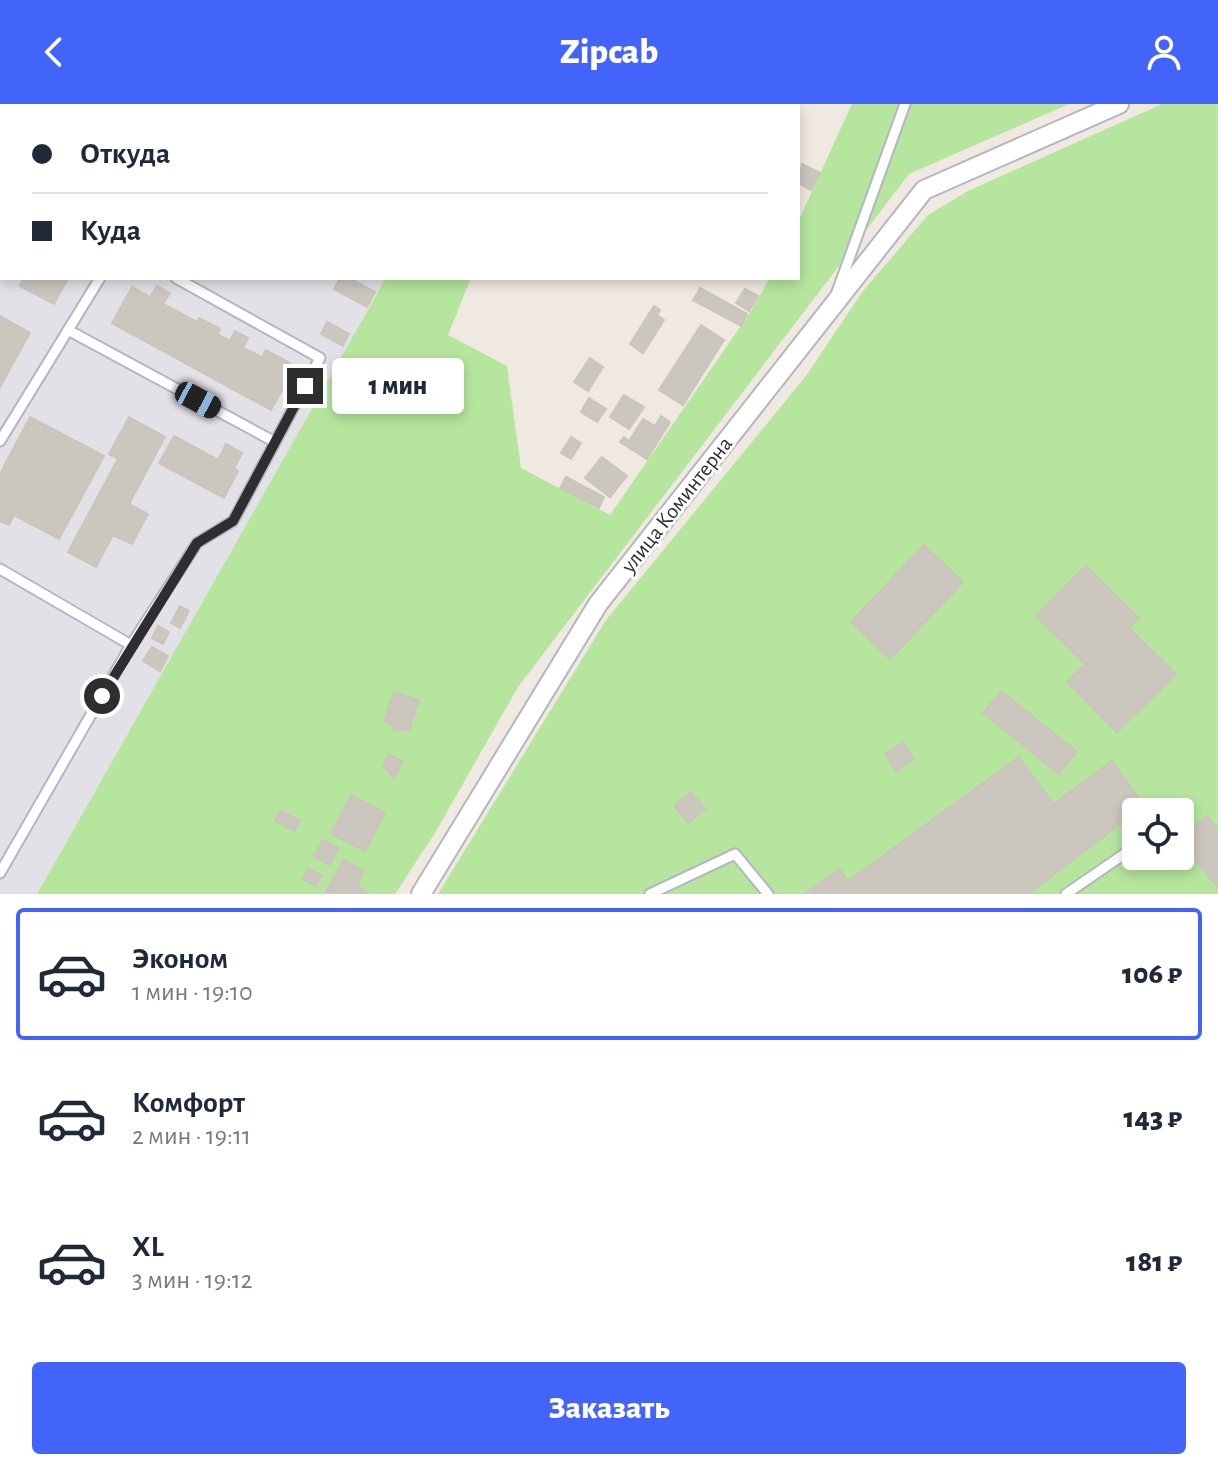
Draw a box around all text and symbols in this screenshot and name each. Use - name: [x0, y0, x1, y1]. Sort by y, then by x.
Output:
- icon: back: [32, 30, 76, 74]
- icon: person: [1142, 30, 1186, 74]
- text: Zipcab: [560, 34, 658, 70]
- text: Откуда: [80, 139, 170, 169]
- text: Куда: [80, 216, 141, 246]
- callout: 1 мин: [333, 358, 465, 414]
- route end: [287, 368, 323, 404]
- text: 1 мин: [369, 373, 427, 399]
- car: [171, 378, 225, 422]
- street label: улица Коминтерна: [617, 433, 736, 577]
- route start: [84, 678, 120, 714]
- map controls: [1122, 798, 1194, 870]
- button: locate: [1122, 798, 1194, 870]
- icon: car: [36, 938, 108, 1010]
- text: Эконом: [132, 944, 228, 974]
- text: 106 ₽: [1122, 959, 1182, 989]
- text: 1 мин · 19:10: [132, 979, 253, 1005]
- icon: car: [36, 1082, 108, 1154]
- text: Комфорт: [132, 1088, 245, 1118]
- text: 143 ₽: [1124, 1103, 1182, 1133]
- text: 2 мин · 19:11: [132, 1123, 251, 1149]
- icon: car: [36, 1226, 108, 1298]
- text: XL: [132, 1232, 164, 1262]
- text: 181 ₽: [1126, 1247, 1182, 1277]
- text: 3 мин · 19:12: [132, 1267, 253, 1293]
- button: Заказать: [32, 1362, 1186, 1454]

